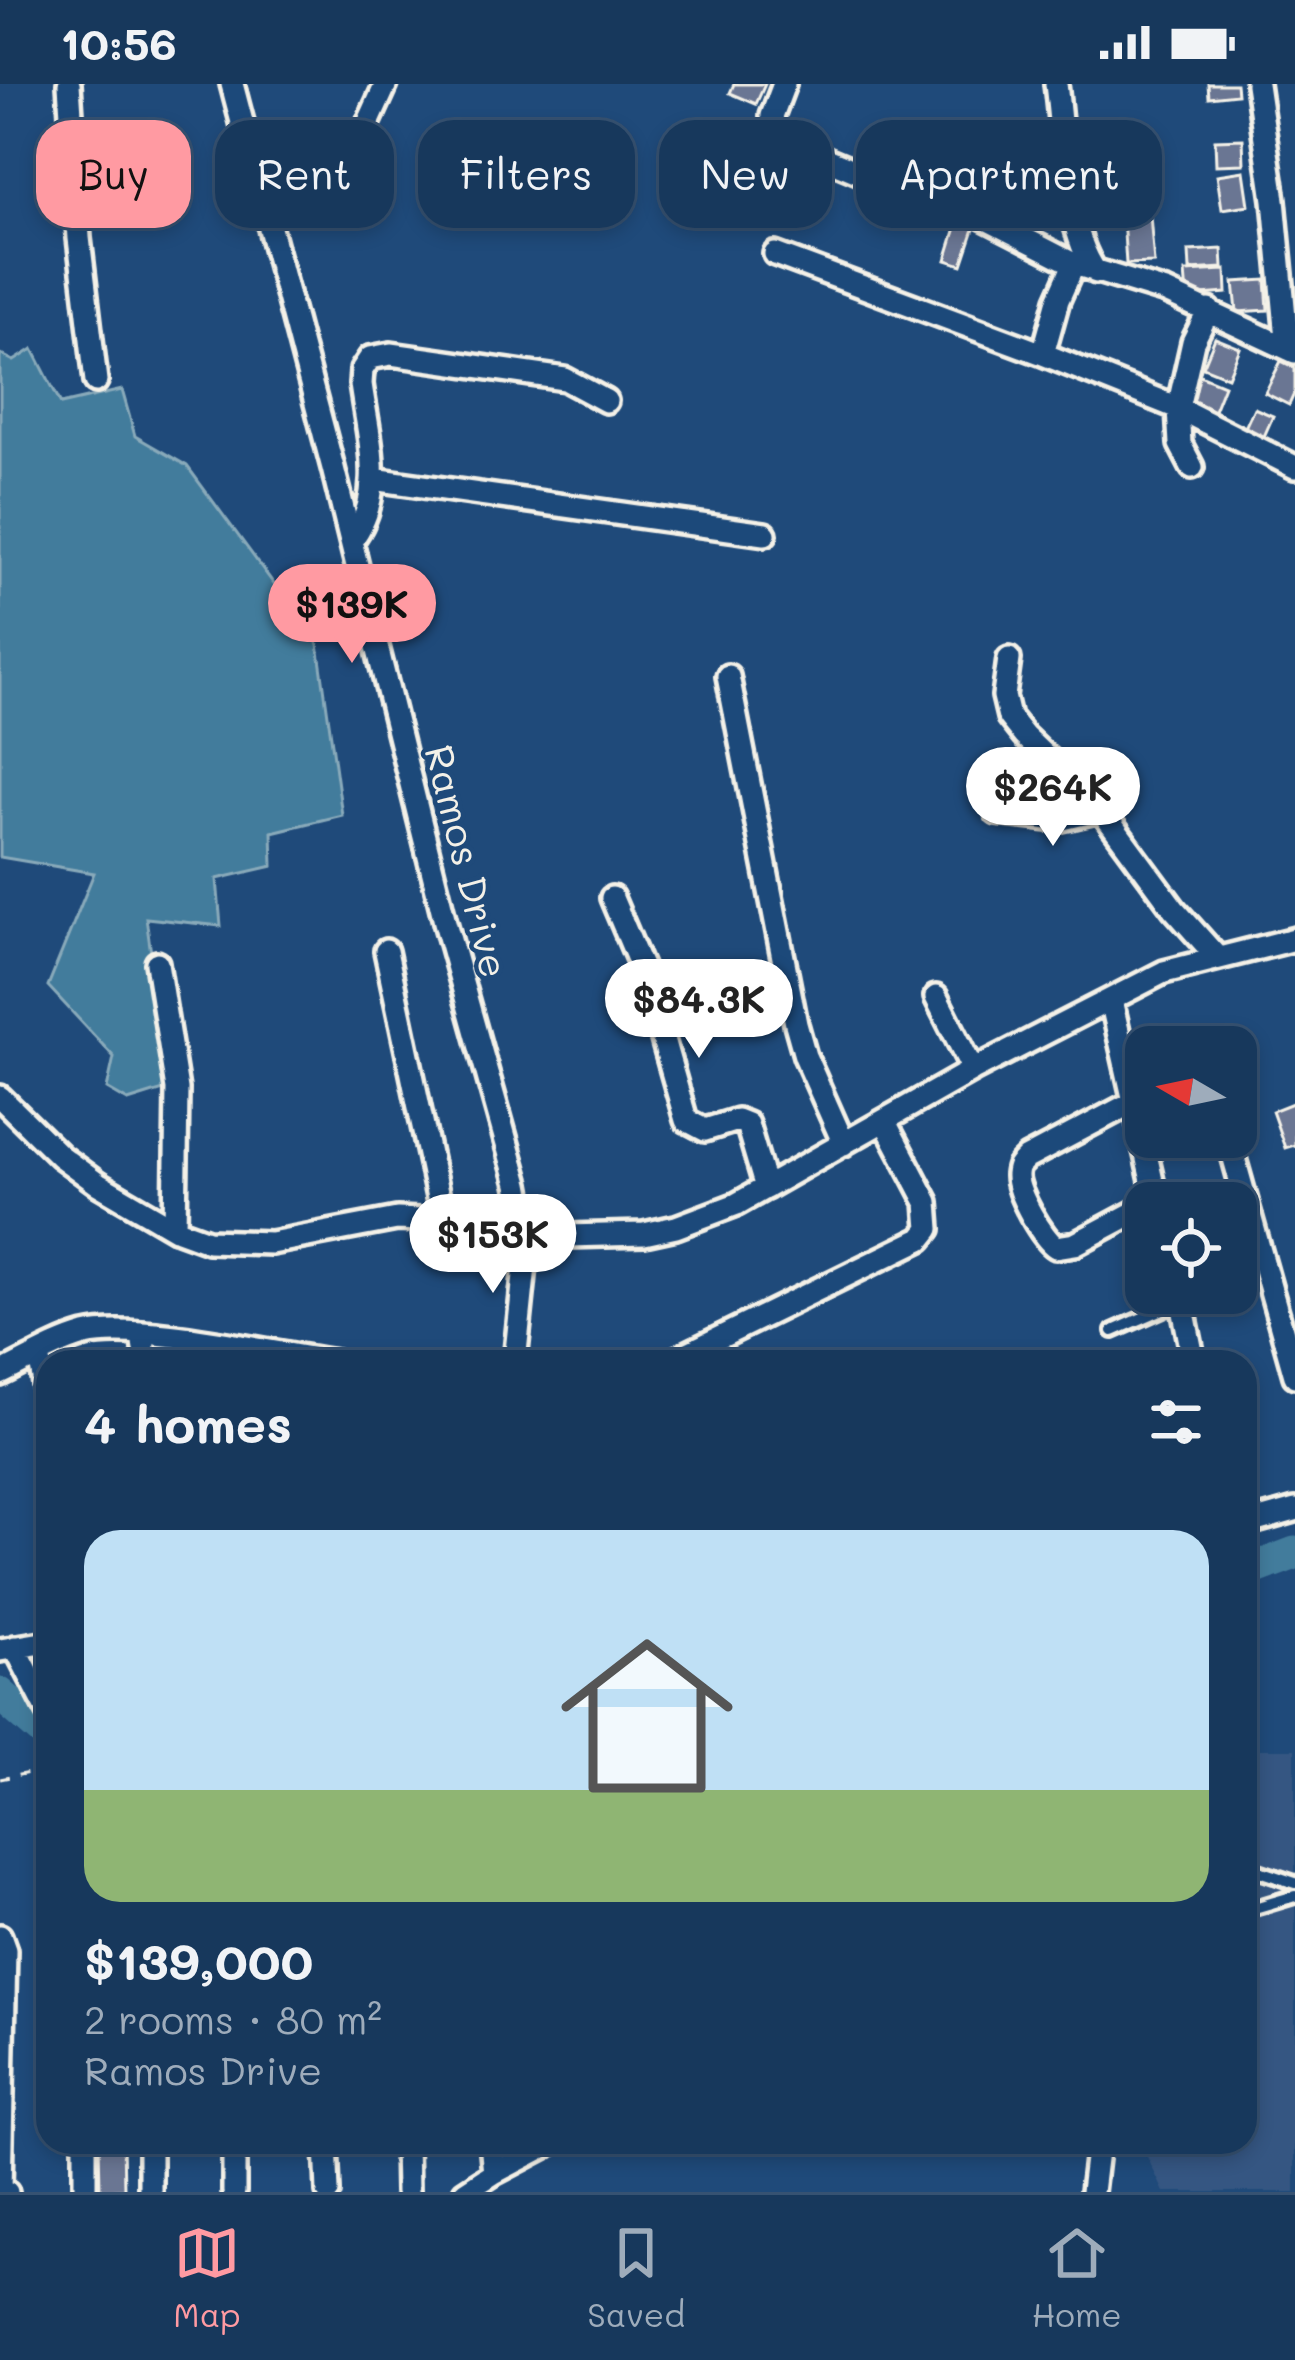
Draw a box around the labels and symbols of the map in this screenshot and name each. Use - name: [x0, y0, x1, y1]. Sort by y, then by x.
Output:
- pin: $139K: [268, 564, 436, 666]
- street label: Ramos Drive: [414, 739, 522, 983]
- pin: $264K: [969, 747, 1137, 849]
- pin: $84.3K: [601, 959, 797, 1061]
- north arrow: [1125, 1026, 1257, 1158]
- pin: $153K: [409, 1194, 577, 1296]

